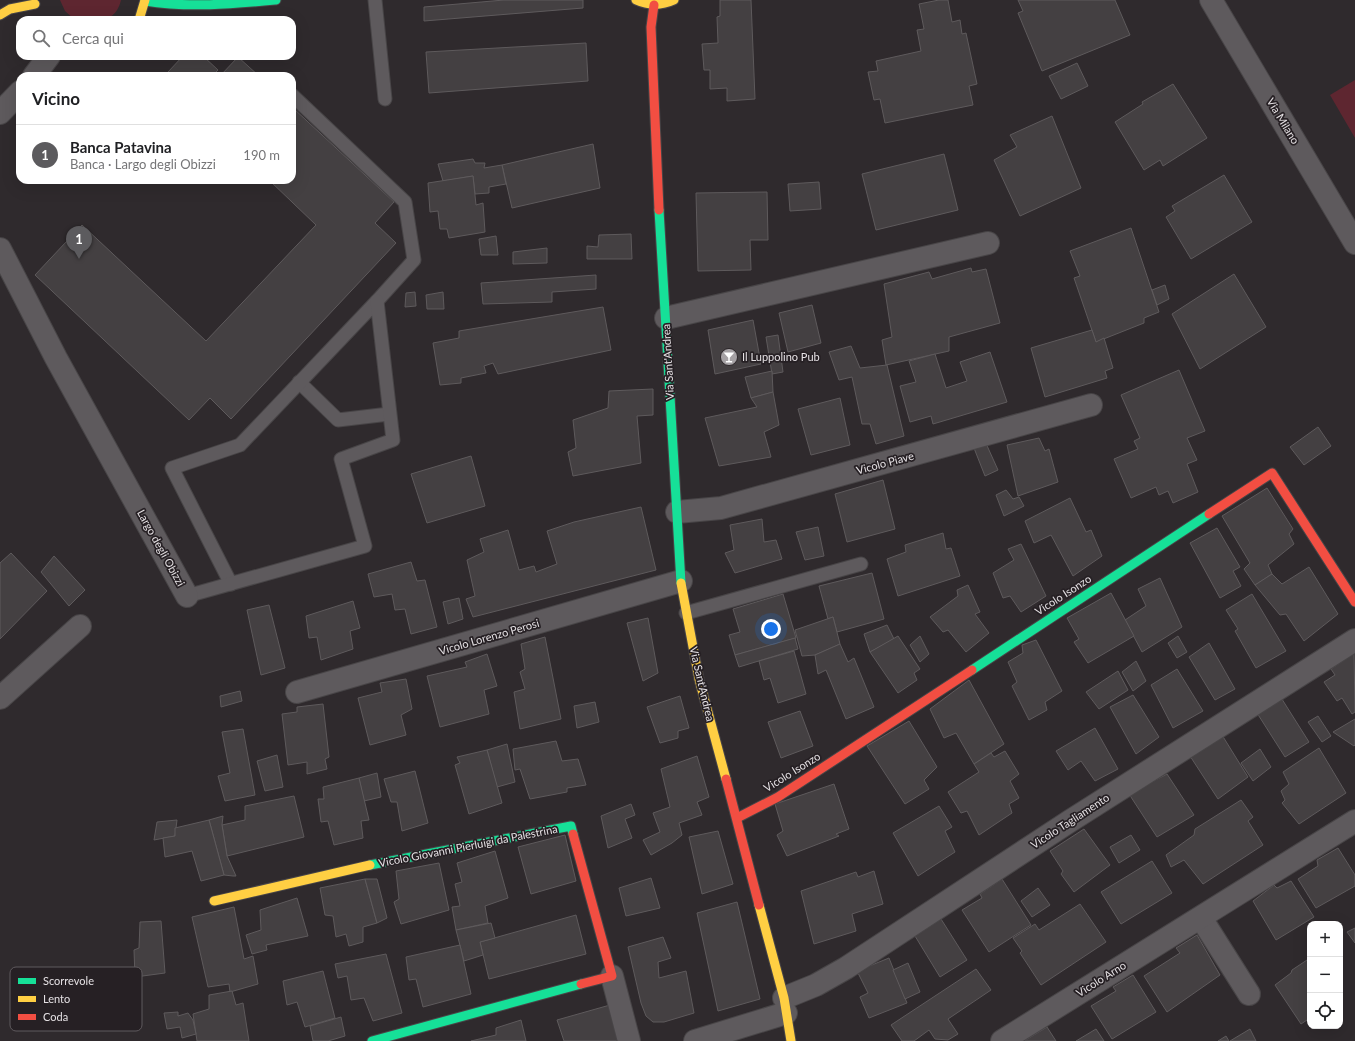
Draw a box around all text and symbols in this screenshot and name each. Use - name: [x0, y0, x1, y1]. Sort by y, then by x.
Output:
- search box: [16, 16, 296, 60]
- icon: search: [30, 27, 52, 49]
- text: Cerca qui: [62, 29, 124, 47]
- text: Vicino: [32, 88, 80, 109]
- street label: Via Milano: [1265, 95, 1302, 146]
- text: Banca Patavina: [70, 138, 172, 156]
- text: 1: [41, 147, 49, 163]
- text: 190 m: [243, 147, 280, 163]
- text: Banca · Largo degli Obizzi: [70, 156, 216, 172]
- pin: 1: [66, 226, 92, 259]
- street label: Via Sant'Andrea: [659, 324, 676, 400]
- bar icon: Il Luppolino Pub: [719, 347, 739, 367]
- place label: Il Luppolino Pub: [742, 350, 820, 363]
- street label: Vicolo Piave: [855, 449, 915, 476]
- street label: Largo degli Obizzi: [135, 507, 188, 589]
- street label: Vicolo Isonzo: [1032, 572, 1093, 618]
- street label: Vicolo Lorenzo Perosi: [437, 616, 541, 657]
- your location: [761, 619, 781, 639]
- street label: Via Sant'Andrea: [688, 645, 717, 722]
- street label: Vicolo Isonzo: [761, 749, 822, 794]
- street label: Vicolo Tagliamento: [1028, 790, 1111, 851]
- street label: Vicolo Giovanni Pierluigi da Palestrina: [377, 822, 558, 869]
- map controls: [1307, 921, 1343, 1029]
- button: +: [1307, 921, 1343, 957]
- button: −: [1307, 957, 1343, 993]
- street label: Vicolo Arno: [1073, 958, 1128, 999]
- legend: [10, 967, 142, 1031]
- text: Scorrevole: [43, 974, 94, 987]
- text: Lento: [43, 992, 70, 1005]
- button: locate: [1307, 993, 1343, 1029]
- text: Coda: [43, 1010, 68, 1023]

